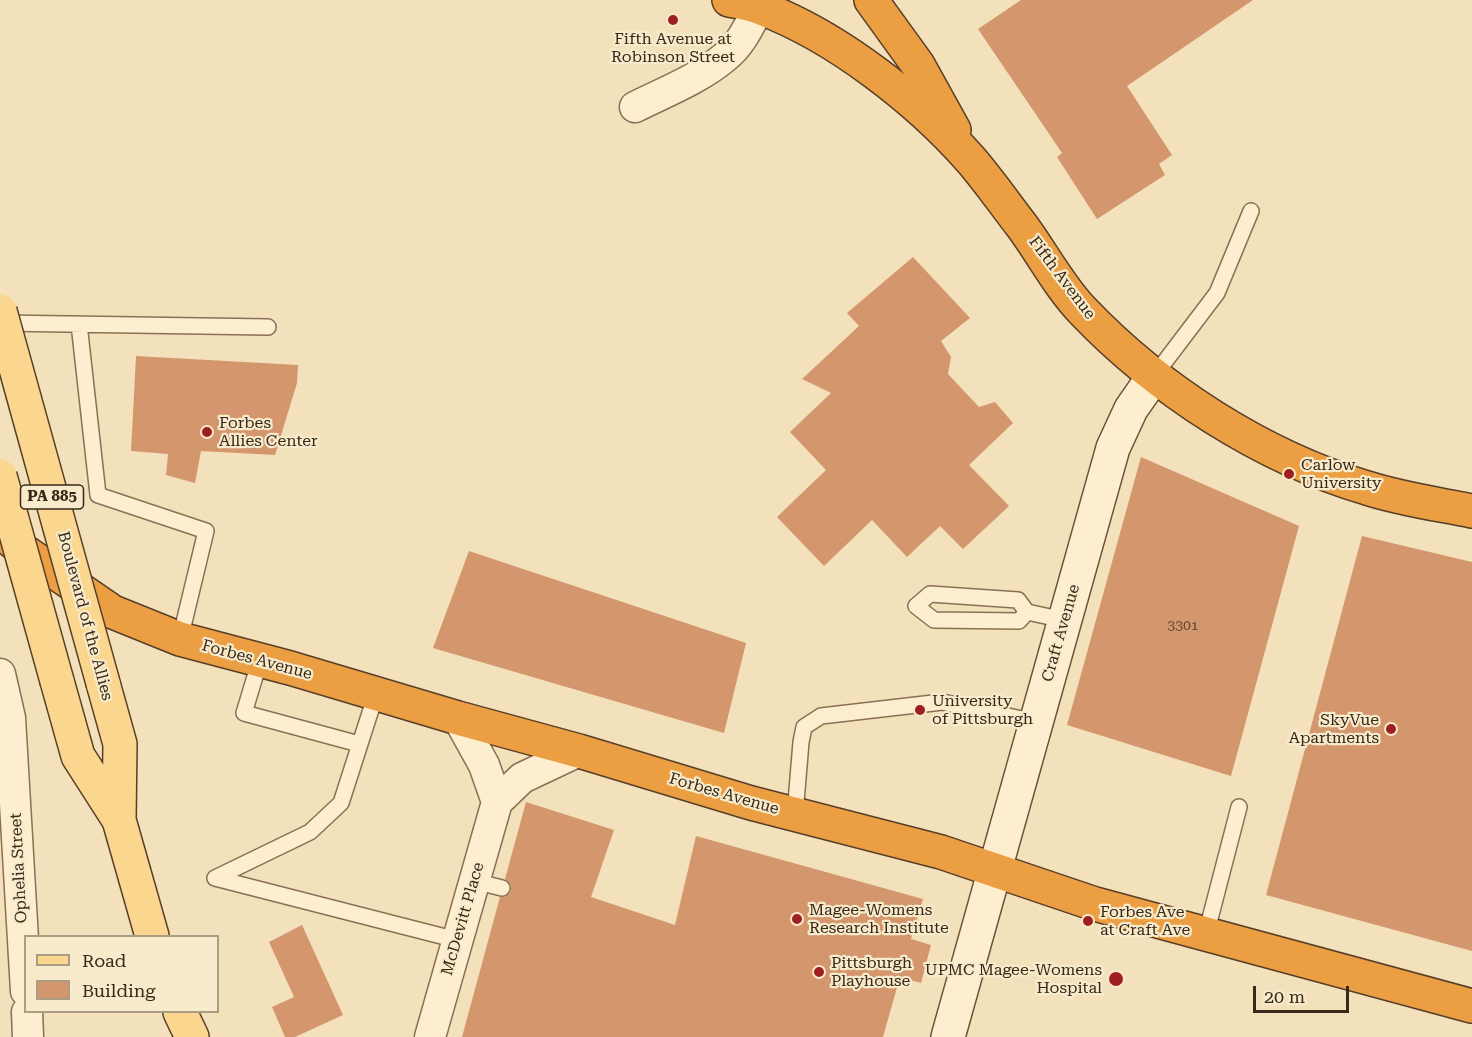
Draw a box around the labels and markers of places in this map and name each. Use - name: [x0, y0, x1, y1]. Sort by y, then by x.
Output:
- marker: Fifth Avenue at Robinson Street: [666, 13, 680, 27]
- place label: Fifth Avenue at Robinson Street: [611, 29, 735, 67]
- place label: Forbes Allies Center: [219, 413, 318, 451]
- marker: Forbes Allies Center: [200, 425, 214, 439]
- place label: Carlow University: [1301, 455, 1382, 493]
- marker: Carlow University: [1282, 467, 1296, 481]
- place label: University of Pittsburgh: [932, 691, 1033, 729]
- marker: University of Pittsburgh: [913, 703, 927, 717]
- place label: SkyVue Apartments: [1289, 710, 1379, 748]
- marker: SkyVue Apartments: [1384, 722, 1398, 736]
- place label: Magee-Womens Research Institute: [809, 900, 949, 938]
- place label: Forbes Ave at Craft Ave: [1100, 902, 1190, 940]
- marker: Magee-Womens Research Institute: [790, 912, 804, 926]
- marker: Forbes Ave at Craft Ave: [1081, 914, 1095, 928]
- place label: Pittsburgh Playhouse: [831, 953, 912, 991]
- place label: UPMC Magee-Womens Hospital: [925, 960, 1102, 998]
- marker: Pittsburgh Playhouse: [812, 965, 826, 979]
- marker: UPMC Magee-Womens Hospital: [1107, 970, 1125, 988]

